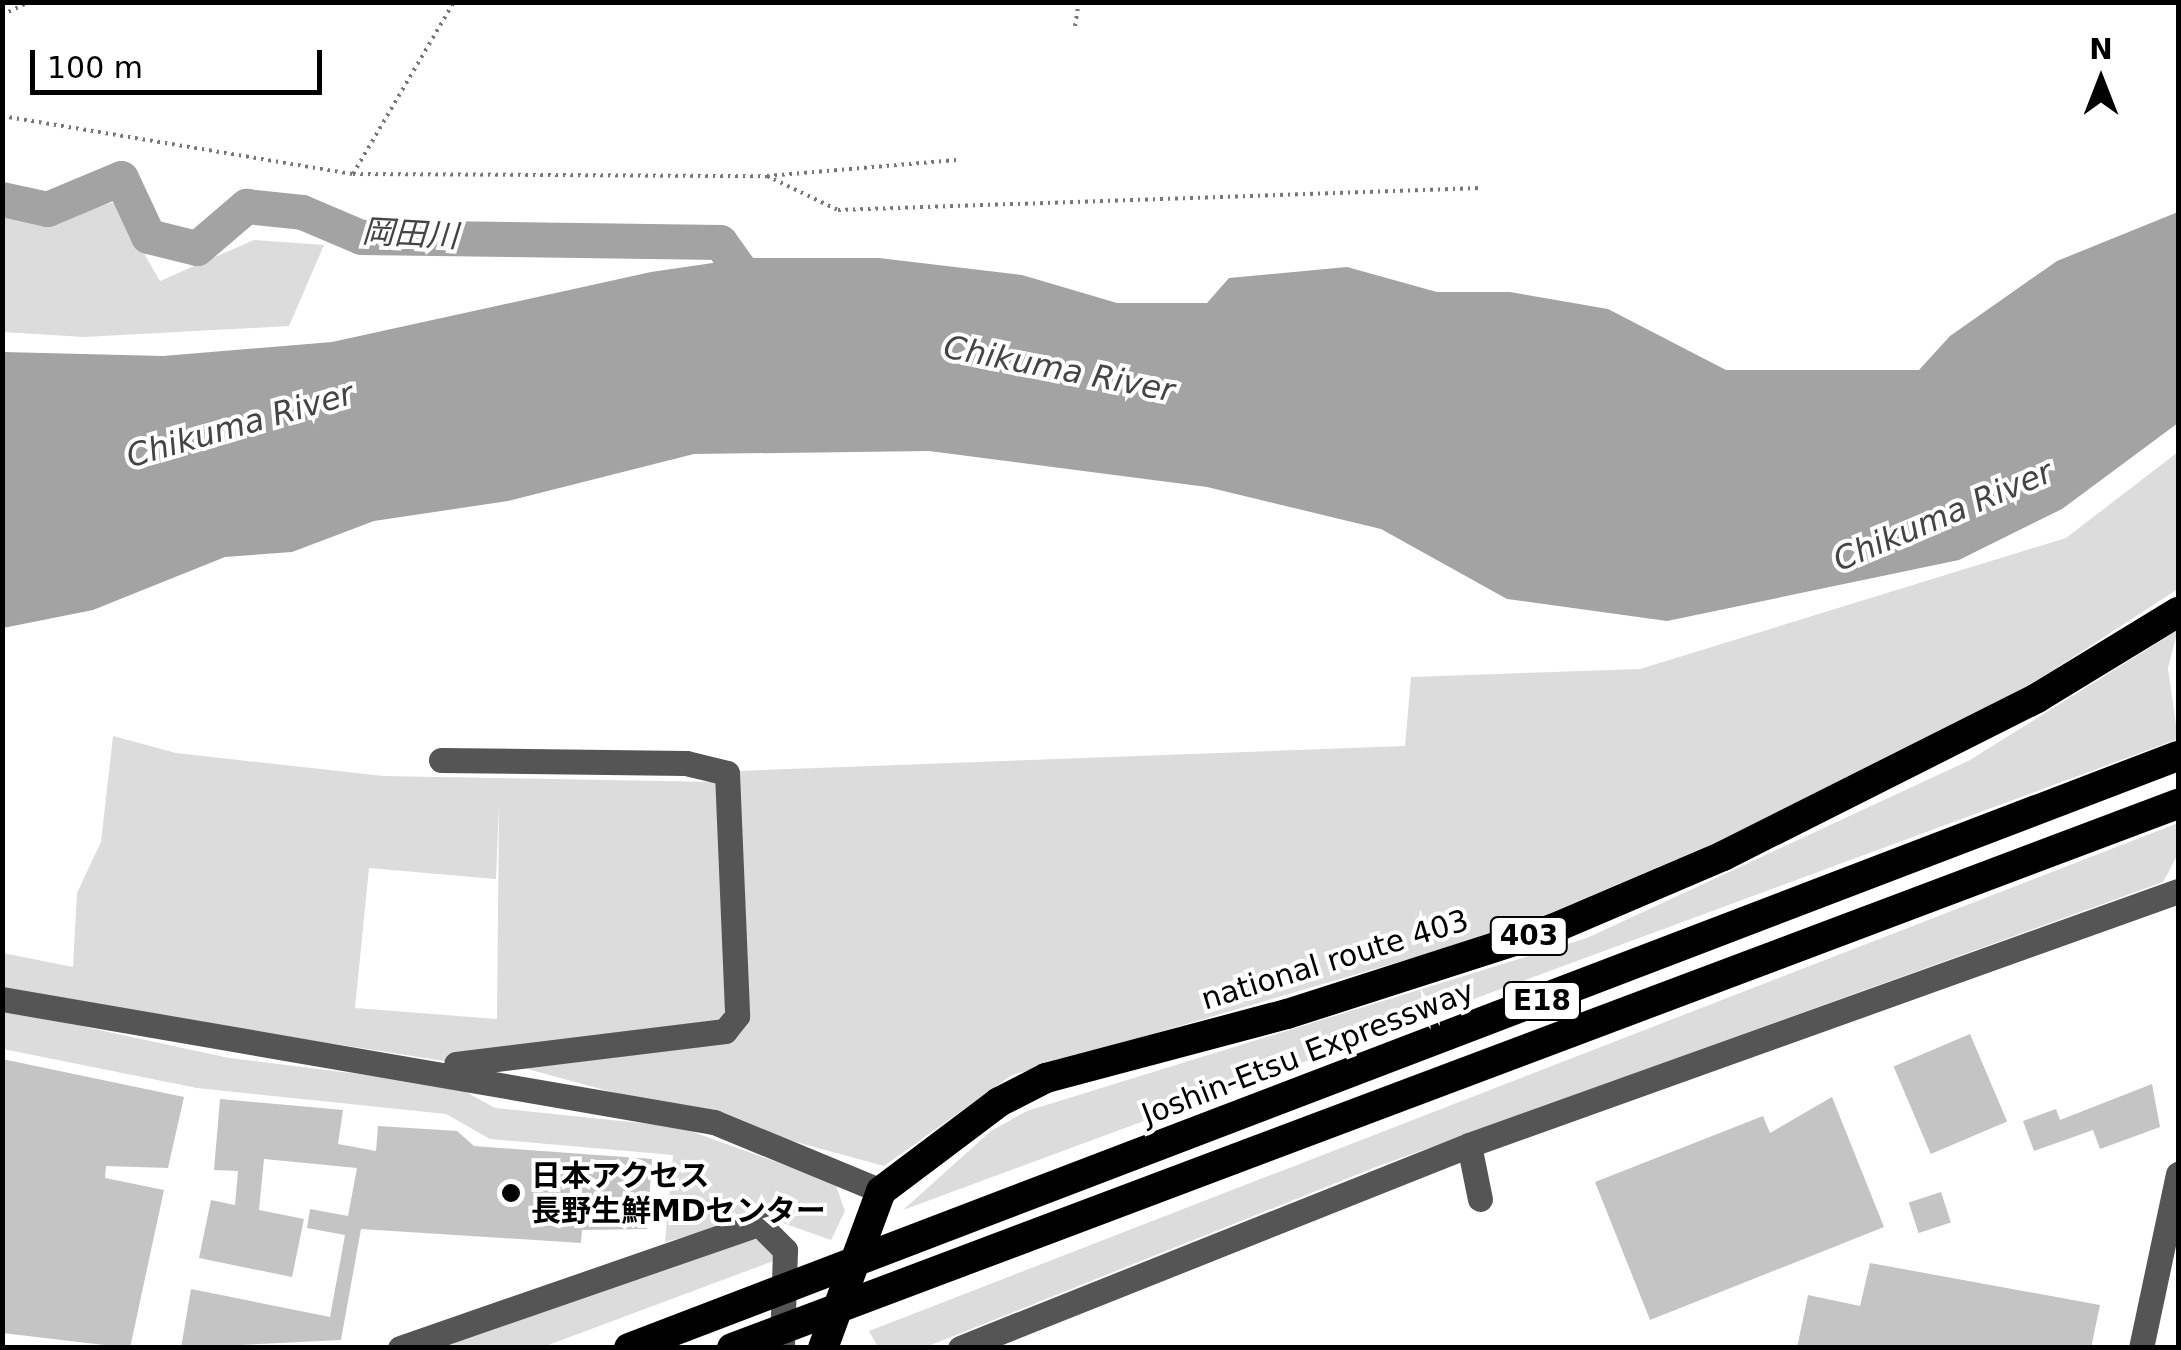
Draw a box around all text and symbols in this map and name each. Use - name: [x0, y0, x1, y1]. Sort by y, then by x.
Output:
- scale bar: [35, 30, 328, 92]
- north arrow: [2051, 30, 2151, 130]
- text: N: [2089, 33, 2113, 66]
- text: 100 m: [47, 50, 143, 85]
- water label: 岡田川: [361, 212, 459, 256]
- water label: Chikuma River: [940, 328, 1178, 410]
- water label: Chikuma River: [122, 374, 358, 476]
- water label: Chikuma River: [1828, 453, 2058, 579]
- street label: national route 403: [1197, 902, 1473, 1018]
- road number: 403: [1489, 913, 1569, 959]
- street label: Joshin-Etsu Expressway: [1137, 973, 1479, 1133]
- road number: E18: [1502, 978, 1582, 1024]
- place label: 日本アクセス 長野生鮮MDセンター: [531, 1158, 826, 1228]
- marker: 日本アクセス 長野生鮮MDセンター: [500, 1182, 522, 1204]

